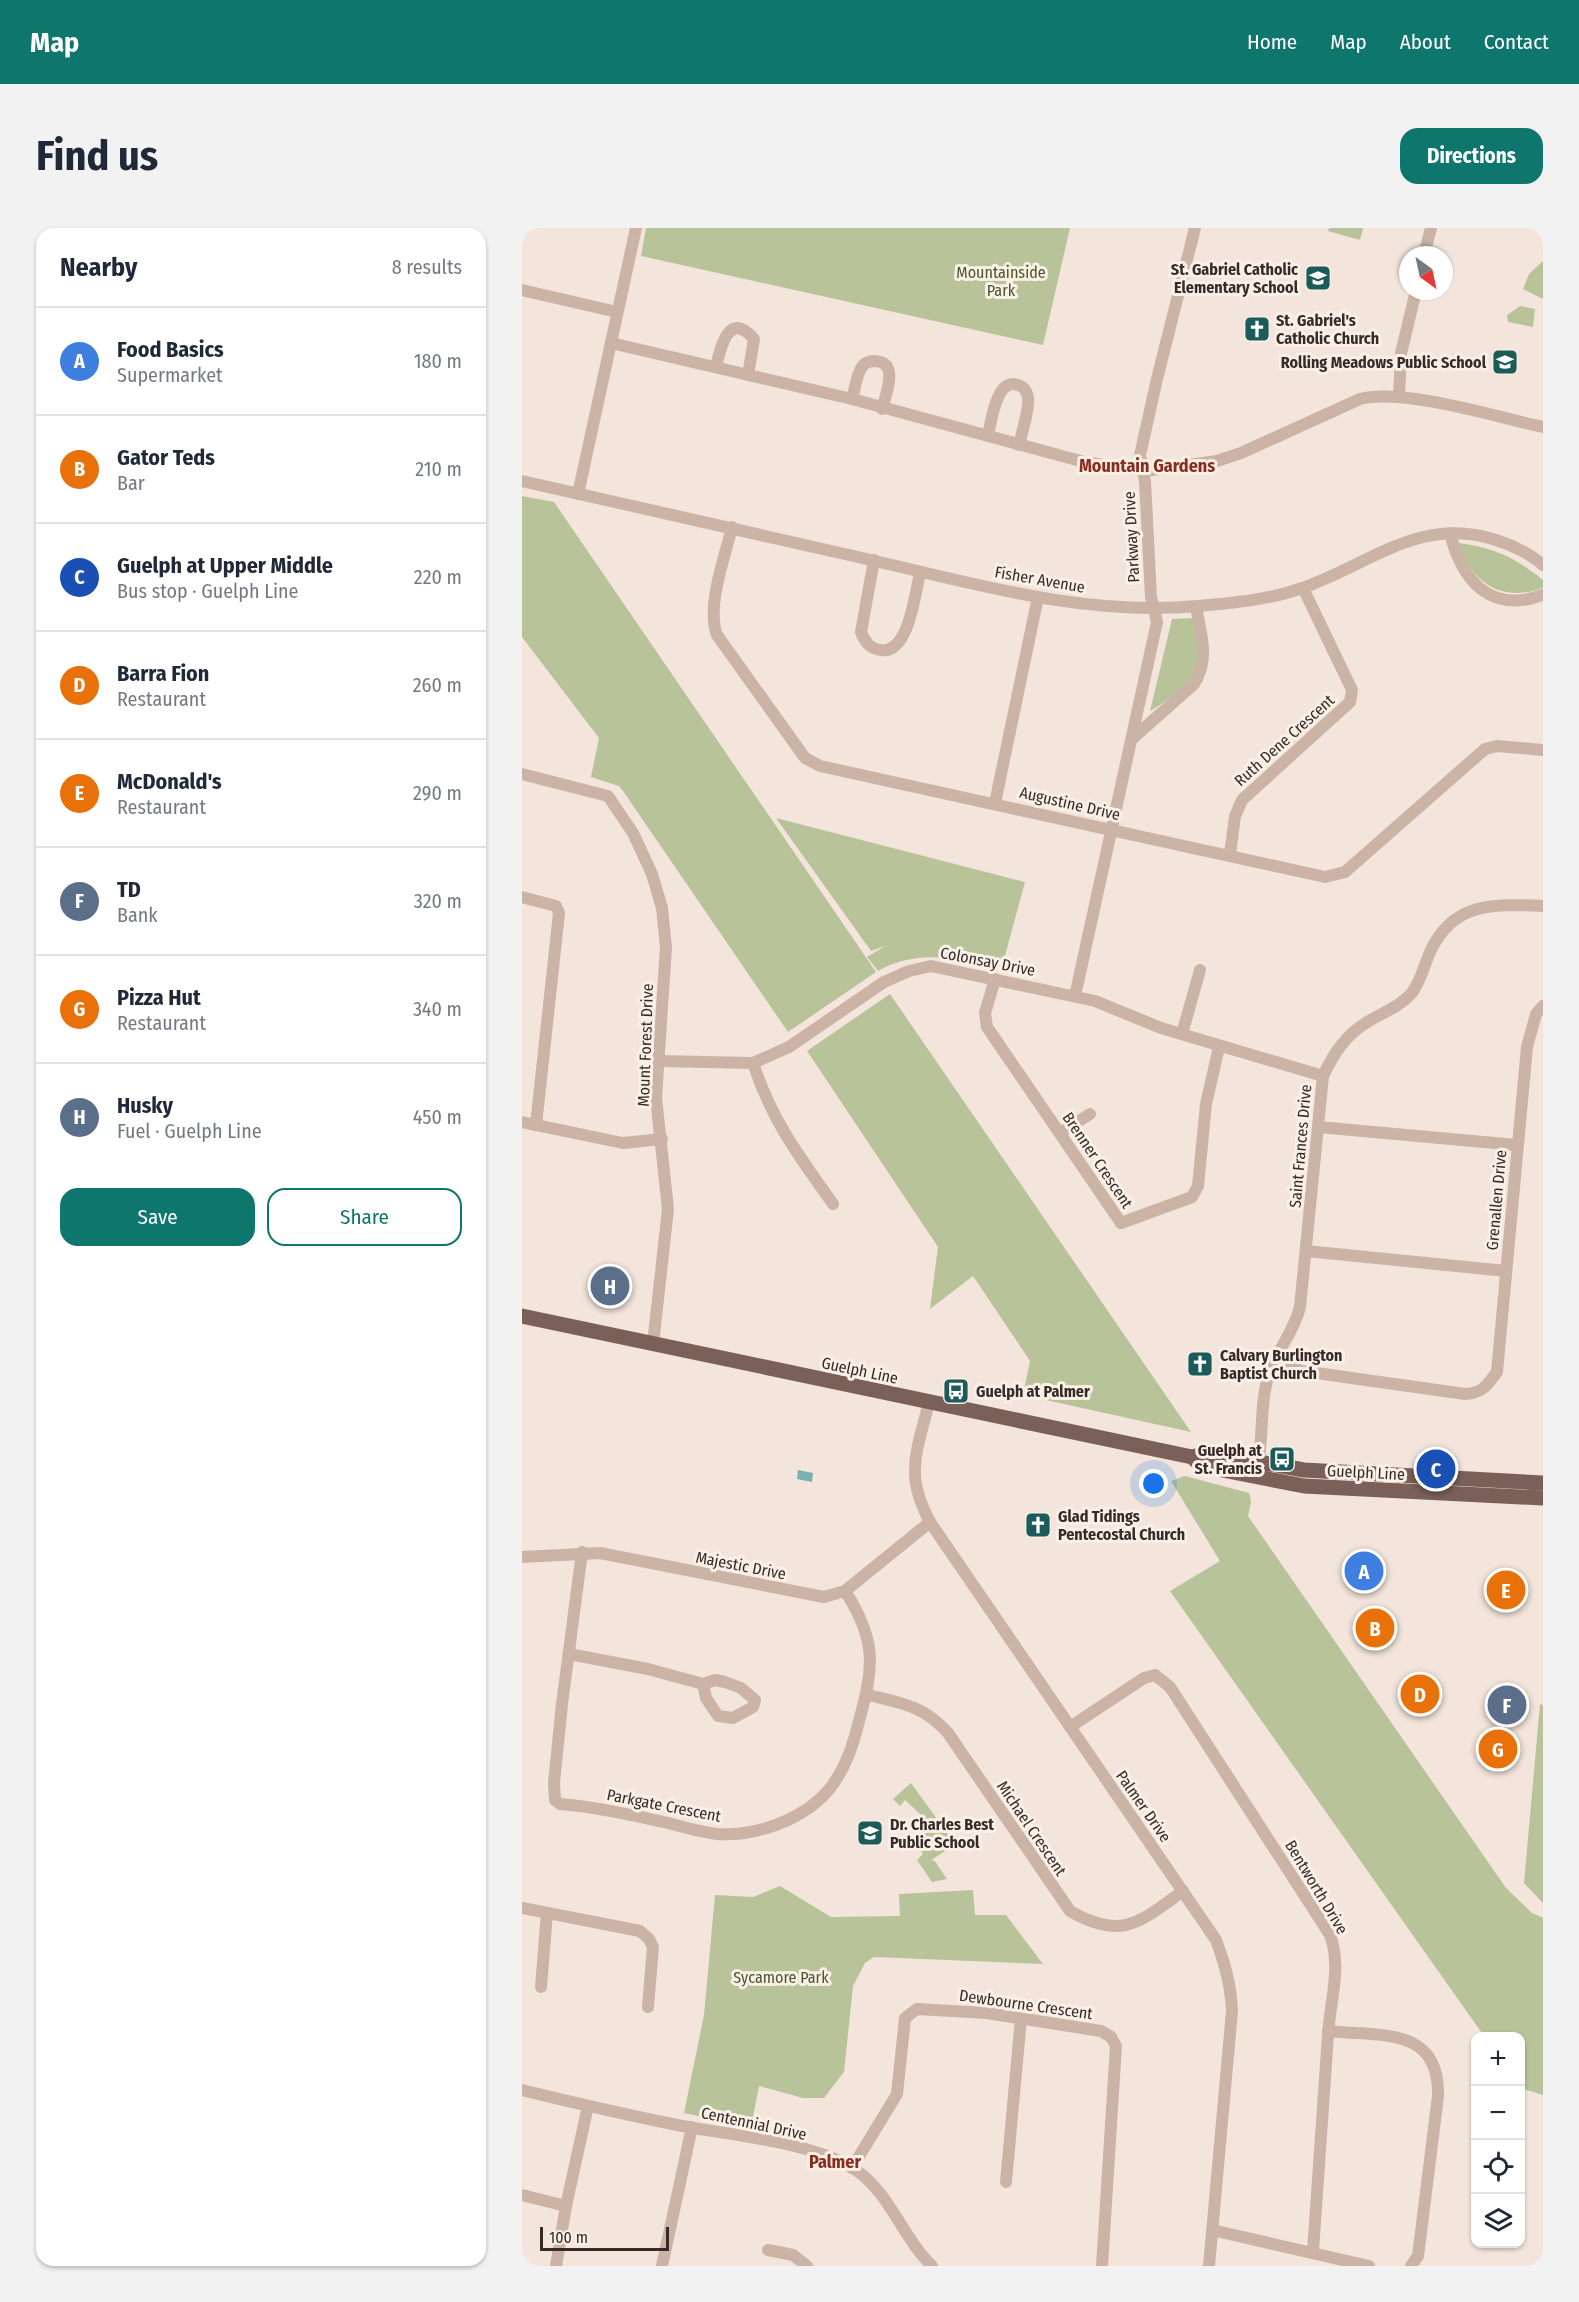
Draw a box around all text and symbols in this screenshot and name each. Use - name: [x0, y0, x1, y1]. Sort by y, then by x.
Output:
- text: Map: [30, 26, 79, 59]
- text: Home: [1247, 29, 1297, 55]
- text: Map: [1330, 29, 1367, 55]
- text: About: [1400, 29, 1451, 55]
- text: Contact: [1484, 29, 1549, 55]
- button: Directions: [1400, 128, 1543, 184]
- text: Find us: [36, 131, 158, 181]
- north arrow: [1399, 246, 1453, 300]
- text: Nearby: [60, 252, 137, 283]
- text: 8 results: [392, 255, 462, 279]
- place label: St. Gabriel Catholic Elementary School: [1171, 260, 1299, 297]
- park label: Mountainside Park: [956, 263, 1046, 300]
- school or university icon: St. Gabriel Catholic Elementary School: [1303, 263, 1333, 293]
- place label: St. Gabriel's Catholic Church: [1276, 311, 1379, 348]
- church icon: St. Gabriel's Catholic Church: [1242, 314, 1272, 344]
- text: Food Basics: [117, 336, 224, 363]
- school or university icon: Rolling Meadows Public School: [1490, 347, 1520, 377]
- text: A: [74, 349, 85, 373]
- text: 180 m: [414, 349, 462, 373]
- place label: Rolling Meadows Public School: [1281, 353, 1487, 372]
- text: Supermarket: [117, 363, 223, 387]
- text: Gator Teds: [117, 444, 215, 471]
- district label: Mountain Gardens: [1079, 455, 1215, 477]
- text: B: [74, 457, 85, 481]
- text: 210 m: [415, 457, 462, 481]
- text: Bar: [117, 471, 145, 495]
- street label: Parkway Drive: [1120, 491, 1143, 583]
- text: Guelph at Upper Middle: [117, 552, 333, 579]
- street label: Fisher Avenue: [993, 562, 1087, 597]
- text: C: [74, 565, 85, 589]
- text: 220 m: [414, 565, 462, 589]
- text: Bus stop · Guelph Line: [117, 579, 299, 603]
- text: Barra Fion: [117, 660, 209, 687]
- text: D: [74, 673, 85, 697]
- text: 260 m: [413, 673, 462, 697]
- text: Restaurant: [117, 687, 206, 711]
- street label: Ruth Dene Crescent: [1231, 690, 1339, 790]
- text: McDonald's: [117, 768, 222, 795]
- text: E: [75, 781, 84, 805]
- text: 290 m: [413, 781, 462, 805]
- street label: Augustine Drive: [1018, 783, 1122, 824]
- text: Restaurant: [117, 795, 206, 819]
- text: TD: [117, 876, 141, 903]
- text: F: [75, 889, 84, 913]
- text: 320 m: [414, 889, 462, 913]
- text: Bank: [117, 903, 158, 927]
- street label: Colonsay Drive: [939, 943, 1037, 980]
- street label: Mount Forest Drive: [634, 983, 657, 1107]
- text: Pizza Hut: [117, 984, 201, 1011]
- text: G: [74, 997, 85, 1021]
- text: 340 m: [413, 997, 462, 1021]
- text: Restaurant: [117, 1011, 206, 1035]
- street label: Saint Frances Drive: [1286, 1083, 1315, 1209]
- text: Husky: [117, 1092, 173, 1119]
- text: H: [73, 1105, 86, 1129]
- text: 450 m: [413, 1105, 462, 1129]
- street label: Brenner Crescent: [1058, 1109, 1137, 1213]
- text: Fuel · Guelph Line: [117, 1119, 262, 1143]
- street label: Grenallen Drive: [1483, 1149, 1510, 1251]
- button: Save: [60, 1188, 255, 1246]
- button: Share: [267, 1188, 462, 1246]
- pin: H: [590, 1264, 629, 1308]
- place label: Calvary Burlington Baptist Church: [1220, 1346, 1342, 1383]
- church icon: Calvary Burlington Baptist Church: [1185, 1349, 1215, 1379]
- street label: Guelph Line: [820, 1353, 900, 1388]
- bus stop icon: Guelph at Palmer: [941, 1376, 971, 1406]
- place label: Guelph at Palmer: [976, 1382, 1090, 1401]
- place label: Guelph at St. Francis: [1195, 1441, 1262, 1478]
- bus stop icon: Guelph at St. Francis: [1267, 1444, 1297, 1474]
- pin: C: [1416, 1446, 1456, 1492]
- street label: Guelph Line: [1327, 1461, 1405, 1484]
- your location: [1139, 1469, 1168, 1498]
- place label: Glad Tidings Pentecostal Church: [1058, 1507, 1185, 1544]
- church icon: Glad Tidings Pentecostal Church: [1023, 1510, 1053, 1540]
- street label: Majestic Drive: [694, 1547, 788, 1584]
- pin: A: [1344, 1548, 1384, 1594]
- pin: E: [1486, 1568, 1526, 1612]
- pin: B: [1356, 1606, 1394, 1650]
- pin: D: [1400, 1672, 1440, 1716]
- pin: F: [1488, 1682, 1526, 1728]
- pin: G: [1478, 1726, 1518, 1772]
- street label: Palmer Drive: [1112, 1767, 1175, 1846]
- street label: Michael Crescent: [993, 1777, 1071, 1880]
- street label: Parkgate Crescent: [605, 1785, 723, 1826]
- place label: Dr. Charles Best Public School: [890, 1815, 994, 1852]
- school or university icon: Dr. Charles Best Public School: [855, 1818, 885, 1848]
- street label: Bentworth Drive: [1281, 1837, 1352, 1938]
- park label: Sycamore Park: [733, 1968, 829, 1987]
- street label: Dewbourne Crescent: [958, 1986, 1095, 2023]
- map controls: [1471, 2032, 1525, 2248]
- button: +: [1471, 2032, 1525, 2086]
- button: −: [1471, 2086, 1525, 2140]
- street label: Centennial Drive: [699, 2103, 809, 2144]
- button: locate: [1471, 2140, 1525, 2194]
- district label: Palmer: [809, 2151, 861, 2173]
- button: layers: [1471, 2194, 1525, 2248]
- scale bar: [540, 2224, 669, 2252]
- text: 100 m: [549, 2228, 588, 2247]

